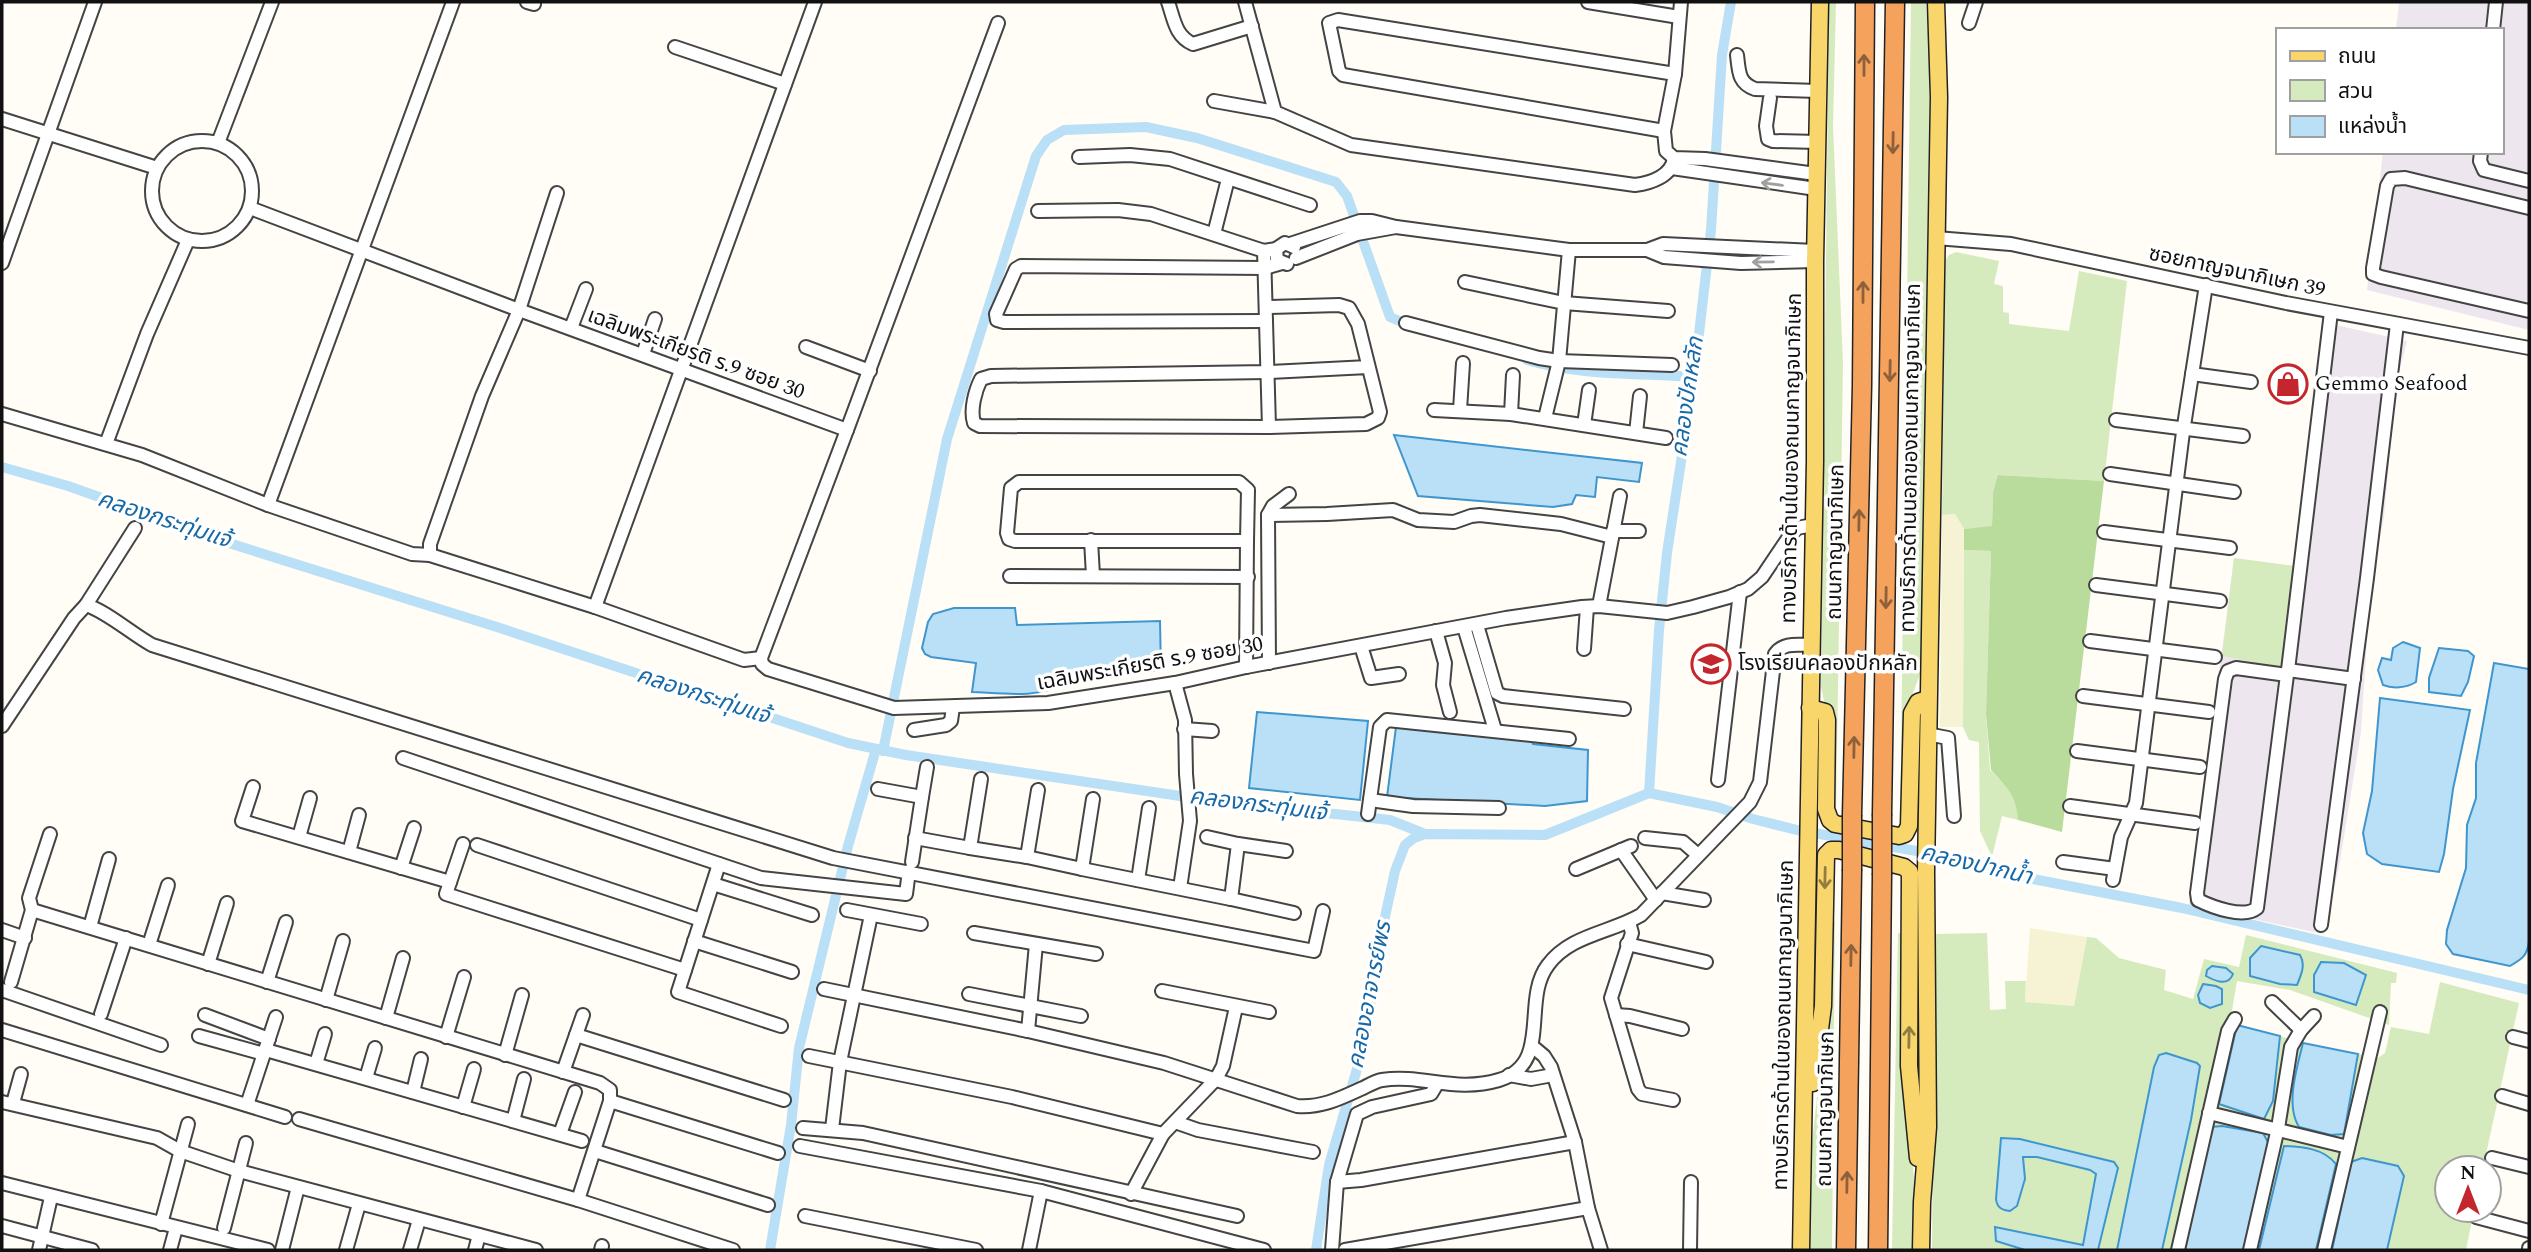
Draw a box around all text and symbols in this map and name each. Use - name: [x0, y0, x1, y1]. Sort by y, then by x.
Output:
- legend: [2276, 28, 2503, 154]
- text: ถนน: [2338, 41, 2376, 73]
- one-way arrow: [1858, 53, 1871, 76]
- text: สวน: [2338, 76, 2373, 108]
- text: แหล่งน้ำ: [2338, 111, 2407, 143]
- one-way arrow: [1886, 132, 1900, 155]
- one-way arrow: [1761, 177, 1784, 190]
- street label: ซอยกาญจนาภิเษก 39: [2146, 238, 2328, 306]
- one-way arrow: [1752, 255, 1775, 269]
- one-way arrow: [1856, 281, 1869, 304]
- street label: ทางบริการด้านนอกของถนนกาญจนาภิเษก: [1892, 283, 1930, 633]
- street label: ทางบริการด้านในของถนนกาญจนาภิเษก: [1773, 292, 1811, 624]
- street label: เฉลิมพระเกียรติ ร.9 ซอย 30: [583, 300, 809, 408]
- water label: คลองปักหลัก: [1662, 333, 1714, 459]
- one-way arrow: [1883, 359, 1897, 382]
- shop icon: Gemmo Seafood: [2267, 363, 2309, 405]
- place label: Gemmo Seafood: [2315, 368, 2468, 400]
- street label: ถนนกาญจนาภิเษก: [1819, 464, 1853, 620]
- water label: คลองกระทุ่มแจ้: [93, 482, 238, 559]
- one-way arrow: [1852, 508, 1866, 531]
- one-way arrow: [1879, 587, 1893, 610]
- street label: เฉลิมพระเกียรติ ร.9 ซอย 30: [1034, 628, 1266, 700]
- school or university icon: โรงเรียนคลองปักหลัก: [1690, 643, 1732, 685]
- place label: โรงเรียนคลองปักหลัก: [1738, 648, 1918, 680]
- water label: คลองกระทุ่มแจ้: [632, 658, 777, 735]
- one-way arrow: [1847, 736, 1861, 759]
- water label: คลองกระทุ่มแจ้: [1187, 779, 1332, 831]
- water label: คลองปากน้ำ: [1917, 835, 2037, 895]
- street label: ทางบริการด้านในของถนนกาญจนาภิเษก: [1765, 859, 1803, 1191]
- one-way arrow: [1818, 866, 1831, 889]
- water label: คลองอาจารย์พร: [1339, 917, 1402, 1071]
- one-way arrow: [1844, 943, 1857, 966]
- one-way arrow: [1902, 1025, 1916, 1048]
- street label: ถนนกาญจนาภิเษก: [1809, 1031, 1843, 1187]
- north arrow: [2433, 1154, 2503, 1224]
- text: N: [2460, 1159, 2476, 1188]
- one-way arrow: [1841, 1171, 1854, 1194]

